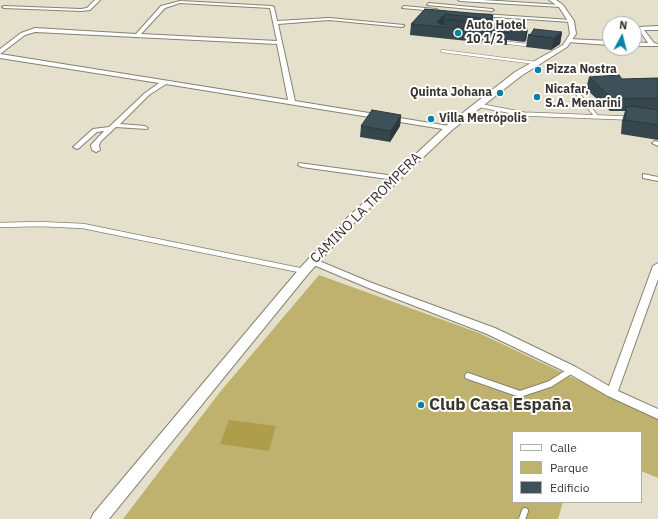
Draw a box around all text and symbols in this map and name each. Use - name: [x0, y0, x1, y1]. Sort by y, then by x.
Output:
- north arrow: [602, 16, 642, 56]
- text: N: [619, 18, 628, 33]
- place label: Auto Hotel 10 1/2: [466, 19, 526, 47]
- marker: Auto Hotel 10 1/2: [453, 28, 463, 38]
- place label: Pizza Nostra: [546, 63, 617, 77]
- marker: Pizza Nostra: [533, 65, 543, 75]
- place label: Nicafar, S.A. Menarini: [545, 83, 621, 111]
- place label: Quinta Johana: [410, 86, 492, 100]
- marker: Quinta Johana: [495, 88, 505, 98]
- marker: Nicafar, S.A. Menarini: [532, 92, 542, 102]
- place label: Villa Metrópolis: [439, 112, 527, 126]
- marker: Villa Metrópolis: [426, 114, 436, 124]
- street label: CAMINO LA TROMPERA: [307, 149, 425, 267]
- place label: Club Casa España: [429, 395, 571, 415]
- marker: Club Casa España: [416, 400, 426, 410]
- legend: [512, 431, 642, 503]
- text: Calle: [550, 440, 577, 455]
- text: Parque: [550, 460, 588, 475]
- text: Edificio: [550, 480, 589, 495]

